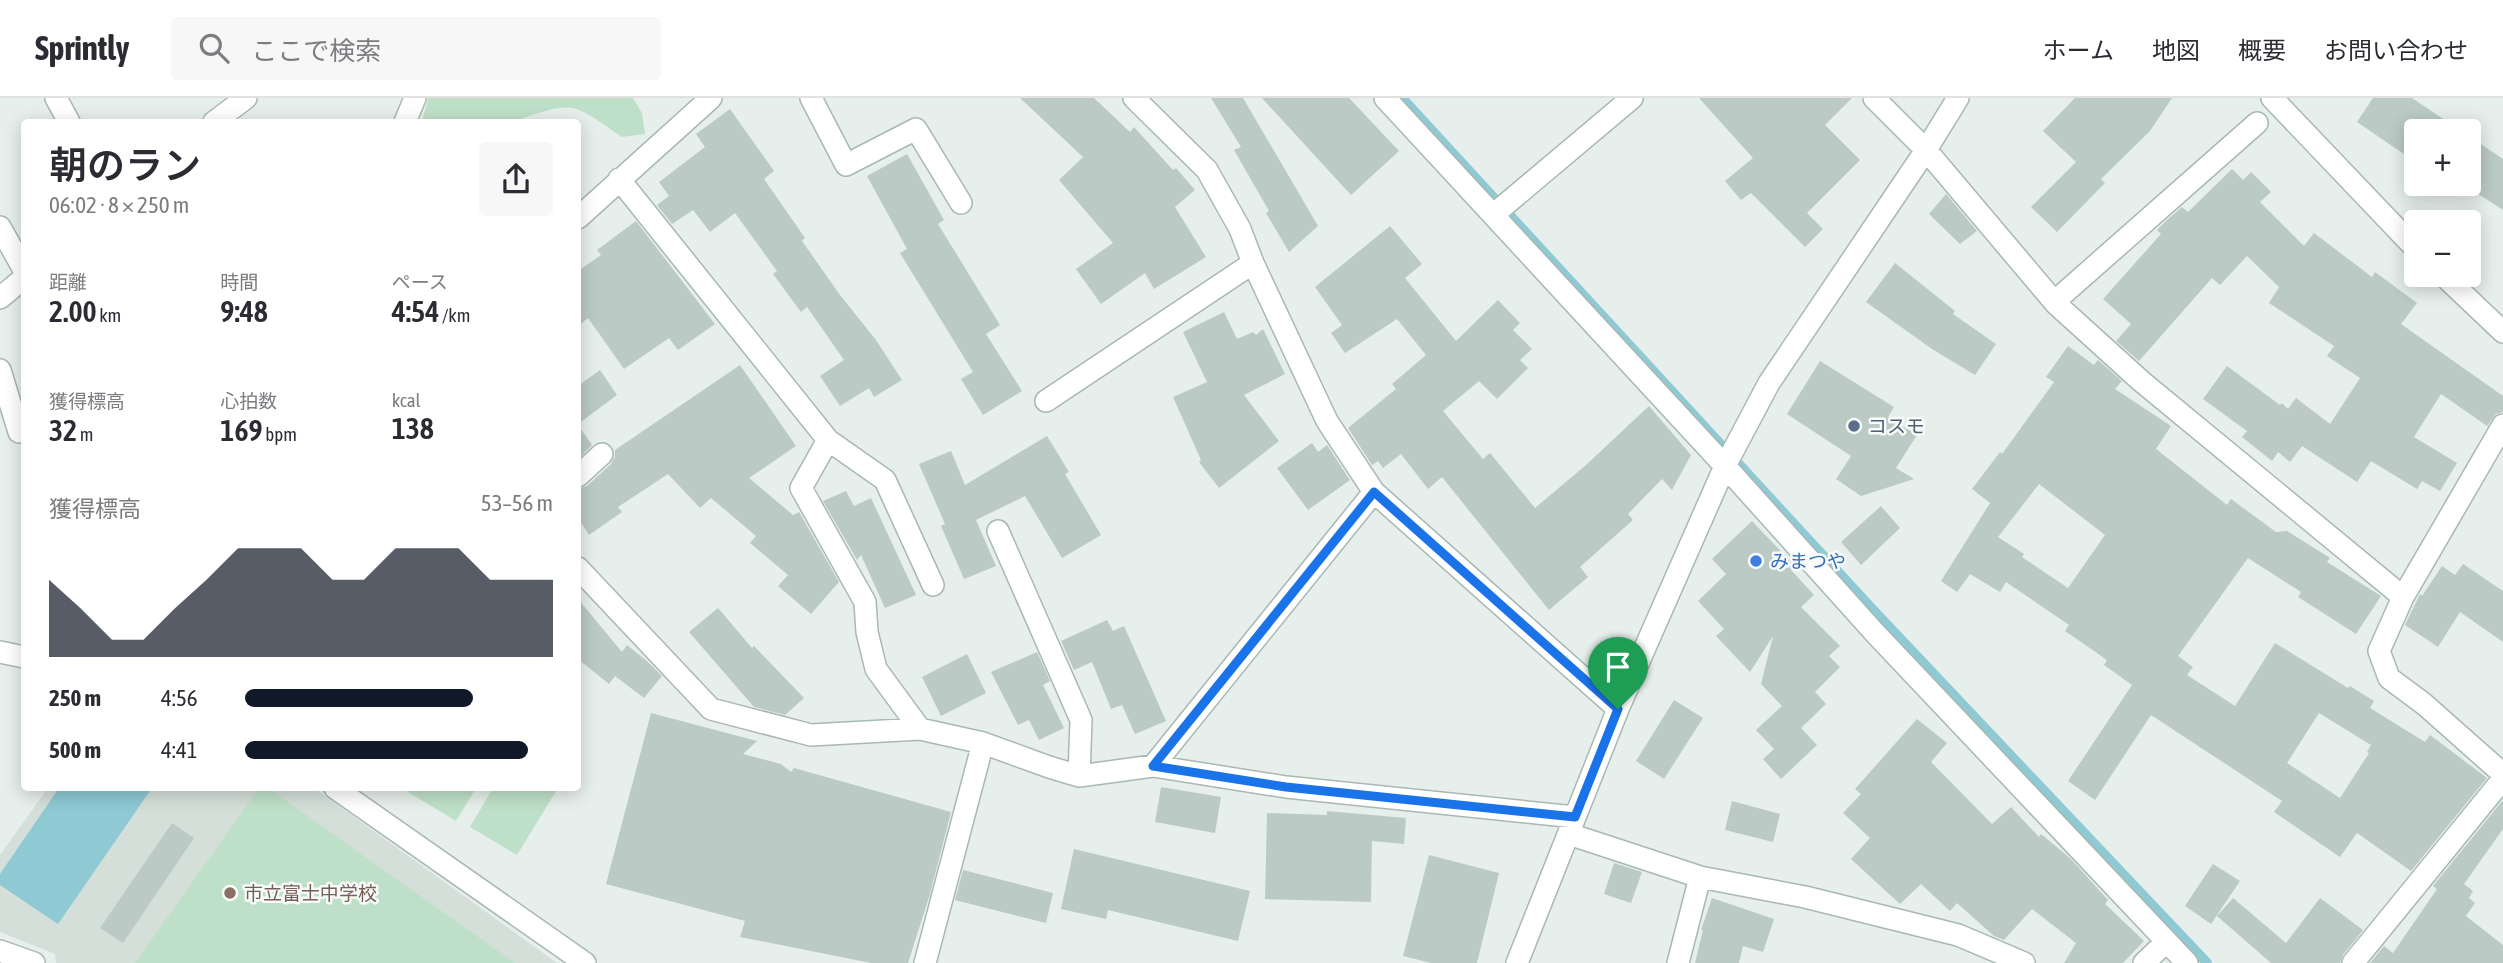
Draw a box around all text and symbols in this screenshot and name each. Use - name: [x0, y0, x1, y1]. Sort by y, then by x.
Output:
- search box: [171, 17, 661, 80]
- text: Sprintly: [35, 29, 129, 67]
- icon: search: [195, 29, 233, 67]
- text: ここで検索: [251, 36, 381, 66]
- text: ホーム: [2043, 37, 2114, 64]
- text: 地図: [2152, 37, 2200, 64]
- text: 概要: [2238, 37, 2286, 64]
- text: お問い合わせ: [2324, 37, 2468, 64]
- map controls: [2404, 119, 2481, 287]
- button: +: [2404, 119, 2481, 196]
- button: share: [479, 142, 553, 216]
- text: 朝のラン: [49, 144, 201, 187]
- text: 06:02 · 8 × 250 m: [49, 192, 189, 218]
- button: −: [2404, 210, 2481, 287]
- text: 距離: [49, 271, 87, 293]
- text: 時間: [220, 271, 258, 293]
- text: ペース: [392, 271, 448, 293]
- text: 2.00: [49, 294, 97, 328]
- text: 9:48: [220, 294, 268, 328]
- text: 4:54: [392, 294, 439, 328]
- text: km: [97, 304, 121, 326]
- text: /km: [439, 304, 470, 326]
- text: kcal: [392, 389, 421, 411]
- text: 獲得標高: [49, 390, 125, 412]
- text: 心拍数: [220, 390, 277, 412]
- text: 138: [392, 411, 434, 445]
- text: 32: [49, 413, 77, 447]
- text: 169: [220, 413, 263, 447]
- place label: コスモ: [1868, 415, 1925, 437]
- marker: コスモ: [1846, 418, 1862, 434]
- text: m: [77, 423, 94, 445]
- text: bpm: [263, 423, 297, 445]
- text: 53–56 m: [481, 490, 553, 516]
- text: 獲得標高: [49, 496, 141, 522]
- place label: みまつや: [1770, 550, 1846, 572]
- marker: みまつや: [1748, 553, 1764, 569]
- pin: [1588, 637, 1648, 709]
- icon: arrive: [1599, 648, 1637, 686]
- text: 250 m: [49, 685, 101, 711]
- text: 4:56: [161, 685, 198, 711]
- text: 500 m: [49, 737, 101, 763]
- text: 4:41: [161, 737, 198, 763]
- place label: 市立富士中学校: [244, 882, 377, 904]
- marker: 市立富士中学校: [222, 885, 238, 901]

